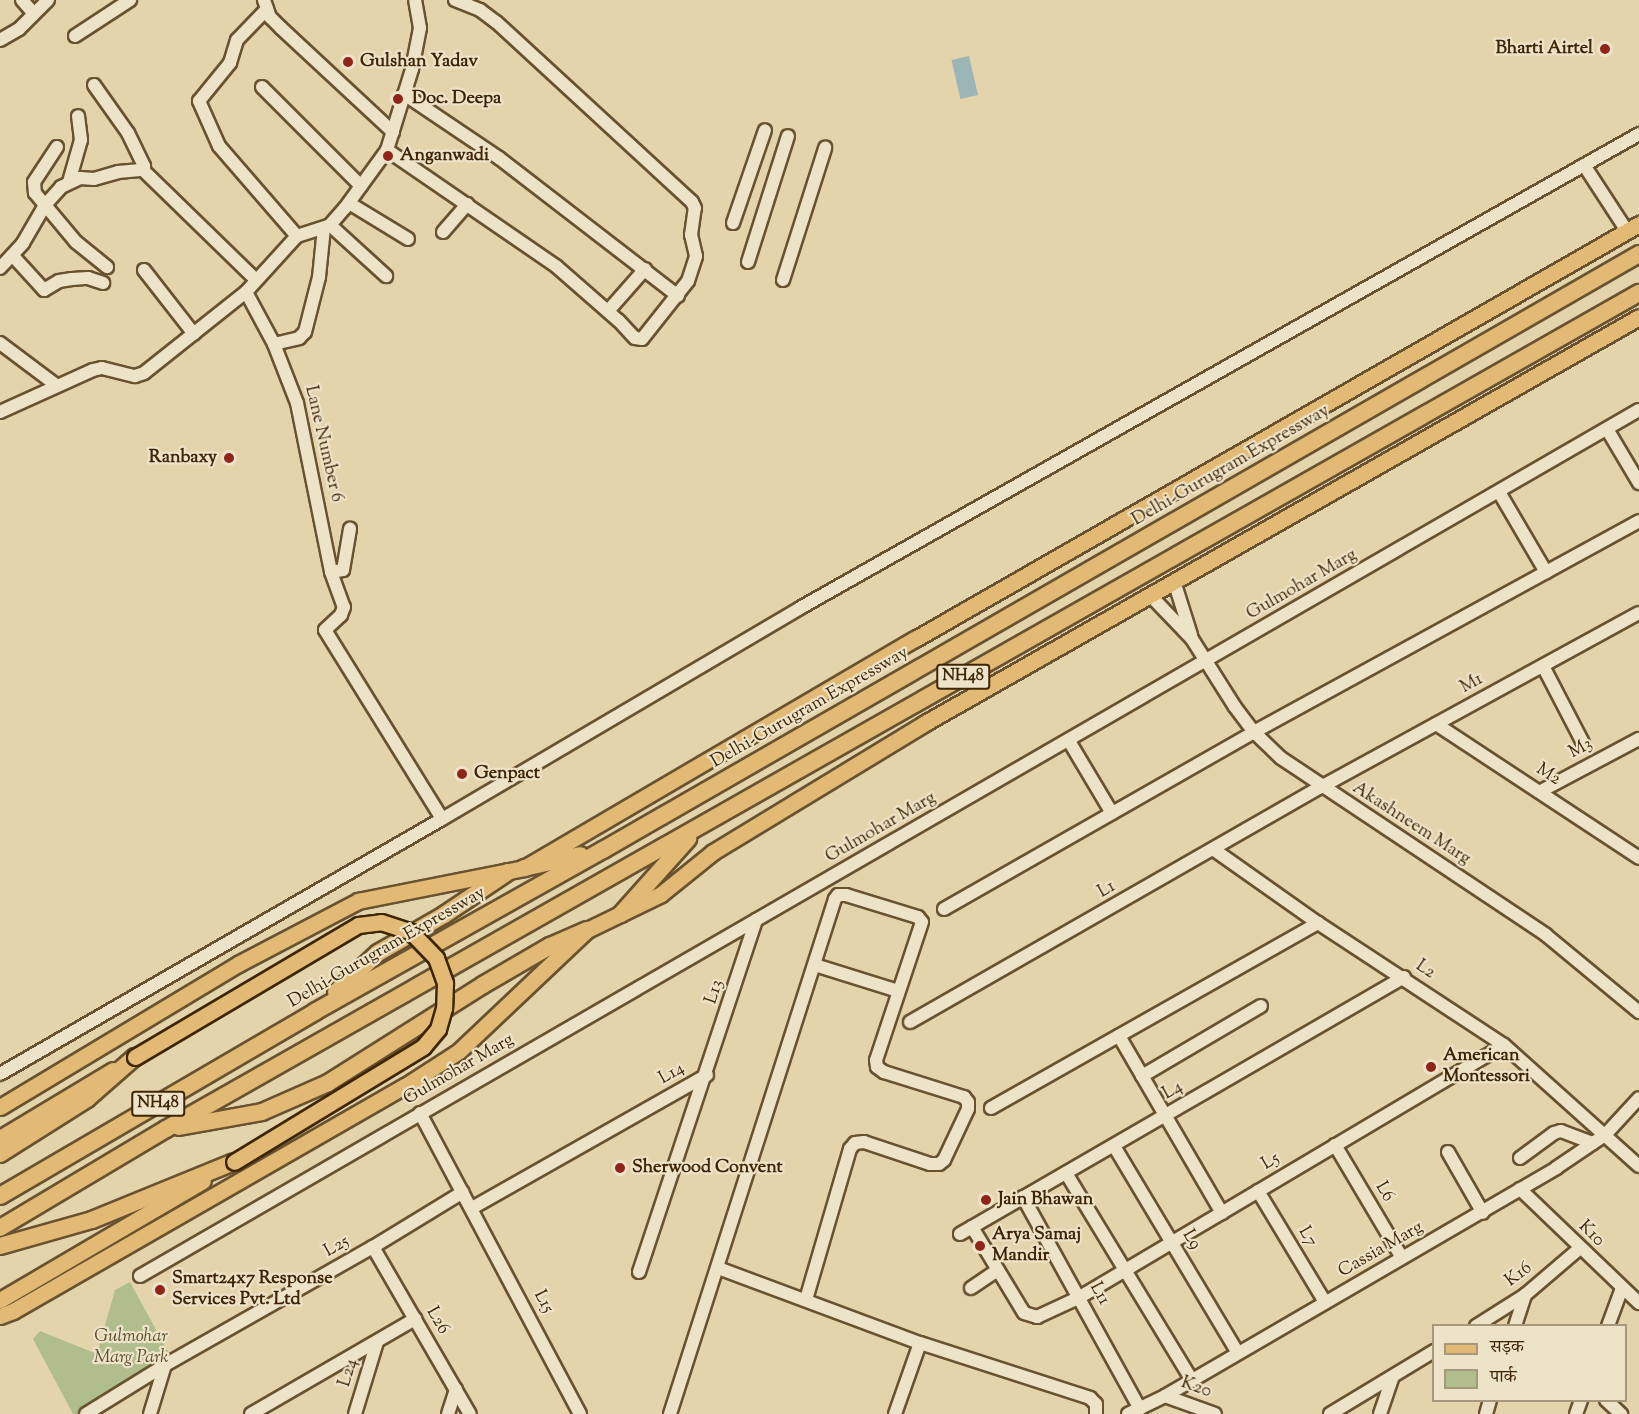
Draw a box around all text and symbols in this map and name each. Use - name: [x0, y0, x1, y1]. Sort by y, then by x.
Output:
- place label: Bharti Airtel: [1495, 38, 1593, 60]
- marker: Bharti Airtel: [1598, 42, 1612, 56]
- place label: Gulshan Yadav: [360, 51, 478, 73]
- marker: Gulshan Yadav: [341, 55, 355, 69]
- place label: Doc. Deepa: [412, 88, 501, 110]
- marker: Doc. Deepa: [389, 90, 407, 108]
- place label: Anganwadi: [400, 145, 489, 167]
- marker: Anganwadi: [381, 149, 395, 163]
- street label: Lane Number 6: [299, 384, 347, 504]
- street label: Delhi-Gurugram Expressway: [1128, 401, 1334, 531]
- place label: Ranbaxy: [149, 447, 217, 469]
- marker: Ranbaxy: [222, 451, 236, 465]
- street label: Gulmohar Marg: [1243, 545, 1361, 625]
- street label: Delhi-Gurugram Expressway: [707, 643, 913, 773]
- road number: NH48: [936, 664, 990, 690]
- street label: M1: [1457, 669, 1487, 699]
- street label: M3: [1565, 734, 1597, 764]
- street label: M2: [1532, 759, 1564, 791]
- place label: Genpact: [474, 763, 540, 785]
- marker: Genpact: [455, 767, 469, 781]
- street label: Akashneem Marg: [1348, 778, 1474, 870]
- street label: Gulmohar Marg: [822, 788, 940, 868]
- street label: L1: [1094, 876, 1120, 904]
- street label: Delhi-Gurugram Expressway: [284, 883, 490, 1013]
- street label: L2: [1411, 956, 1439, 984]
- street label: L13: [701, 977, 729, 1007]
- street label: Gulmohar Marg: [400, 1030, 518, 1110]
- place label: American Montessori: [1443, 1046, 1530, 1088]
- street label: L14: [655, 1058, 689, 1090]
- marker: American Montessori: [1424, 1060, 1438, 1074]
- street label: L4: [1159, 1077, 1187, 1105]
- road number: NH48: [131, 1091, 185, 1117]
- street label: L5: [1258, 1148, 1284, 1176]
- place label: Sherwood Convent: [632, 1157, 783, 1179]
- marker: Sherwood Convent: [613, 1161, 627, 1175]
- street label: L6: [1370, 1178, 1398, 1206]
- place label: Jain Bhawan: [998, 1189, 1093, 1211]
- marker: Jain Bhawan: [979, 1193, 993, 1207]
- street label: K10: [1573, 1216, 1609, 1252]
- street label: Cassia Marg: [1335, 1217, 1427, 1283]
- street label: L7: [1293, 1223, 1321, 1251]
- place label: Arya Samaj Mandir: [992, 1225, 1081, 1268]
- street label: L9: [1177, 1226, 1205, 1254]
- street label: L25: [321, 1231, 353, 1263]
- marker: Arya Samaj Mandir: [973, 1239, 987, 1253]
- street label: K16: [1501, 1258, 1537, 1292]
- place label: Smart24x7 Response Services Pvt. Ltd: [172, 1269, 333, 1312]
- street label: L11: [1084, 1279, 1114, 1309]
- marker: Smart24x7 Response Services Pvt. Ltd: [153, 1283, 167, 1297]
- street label: L15: [528, 1287, 558, 1317]
- street label: L26: [421, 1303, 453, 1339]
- legend: [1432, 1324, 1627, 1402]
- park label: Gulmohar Marg Park: [94, 1327, 168, 1370]
- text: सड़क: [1490, 1335, 1524, 1361]
- street label: L24: [335, 1356, 363, 1390]
- text: पार्क: [1490, 1365, 1517, 1391]
- street label: K20: [1178, 1373, 1214, 1403]

